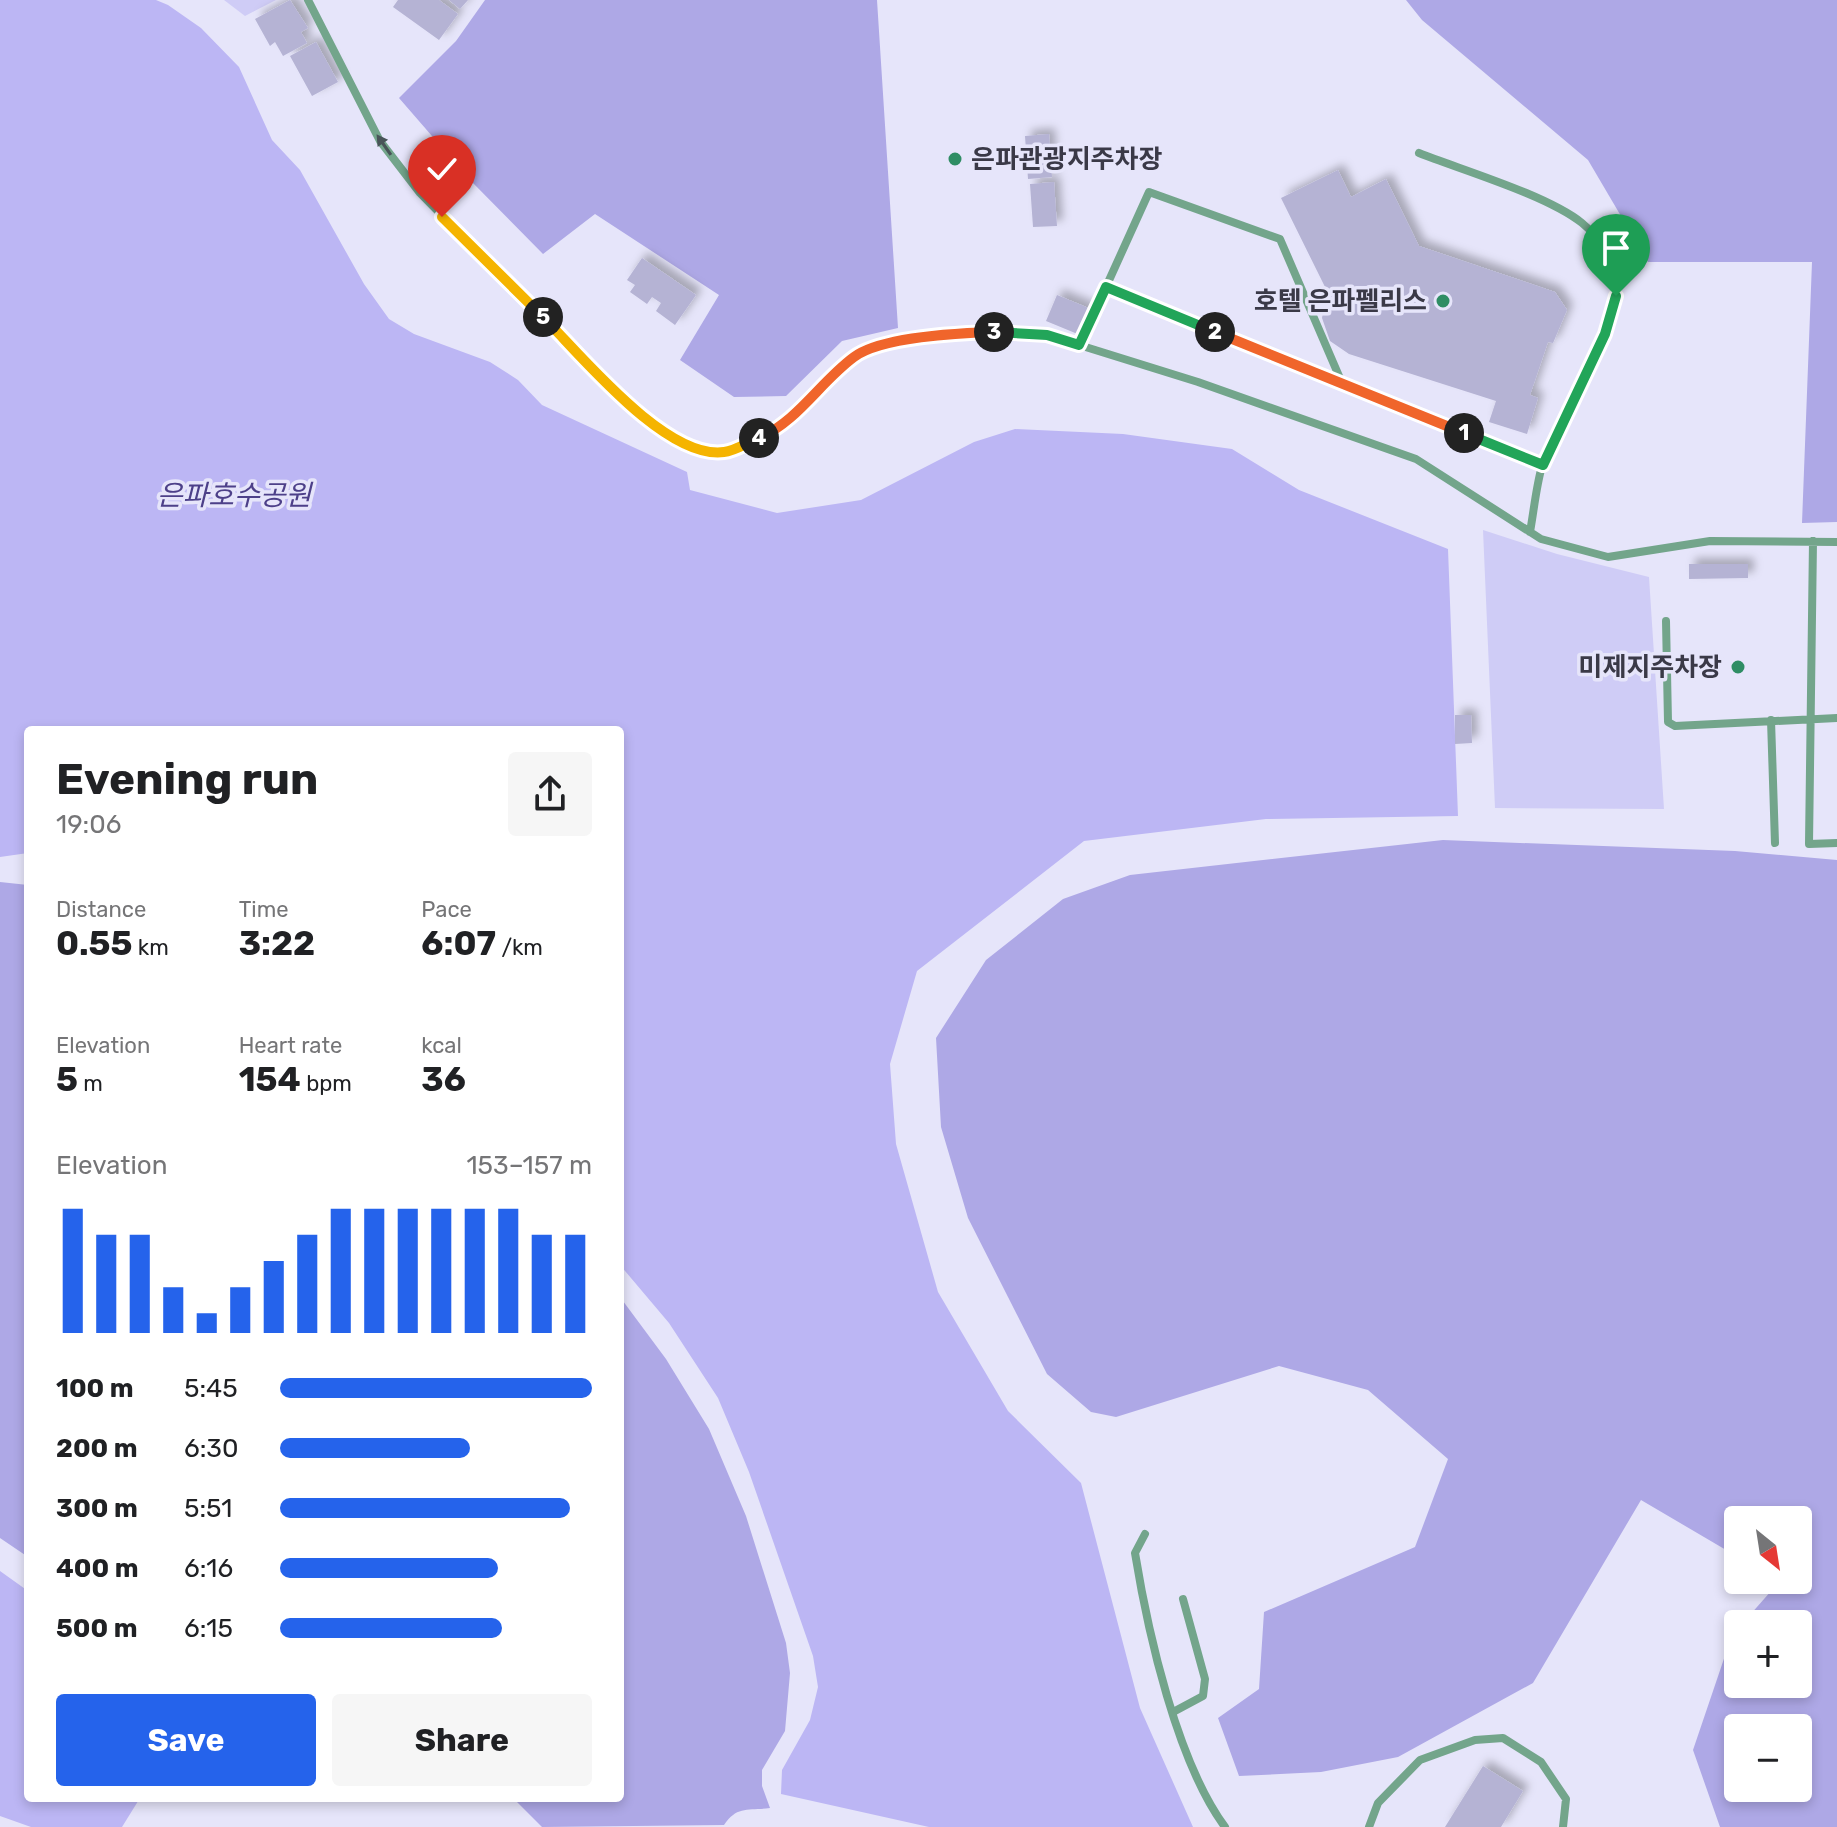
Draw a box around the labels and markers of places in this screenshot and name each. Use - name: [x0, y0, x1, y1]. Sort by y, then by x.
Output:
- pin: [408, 135, 476, 217]
- place label: 은파관광지주차장: [971, 144, 1162, 175]
- marker: 은파관광지주차장: [946, 150, 964, 168]
- pin: [1582, 214, 1650, 296]
- place label: 호텔 은파펠리스: [1254, 286, 1427, 317]
- marker: 호텔 은파펠리스: [1434, 292, 1452, 310]
- pin: 5: [523, 297, 563, 337]
- pin: 3: [974, 312, 1014, 352]
- pin: 2: [1195, 312, 1235, 352]
- pin: 1: [1444, 413, 1484, 453]
- pin: 4: [739, 418, 779, 458]
- place label: 미제지주차장: [1578, 652, 1722, 683]
- marker: 미제지주차장: [1729, 658, 1747, 676]

